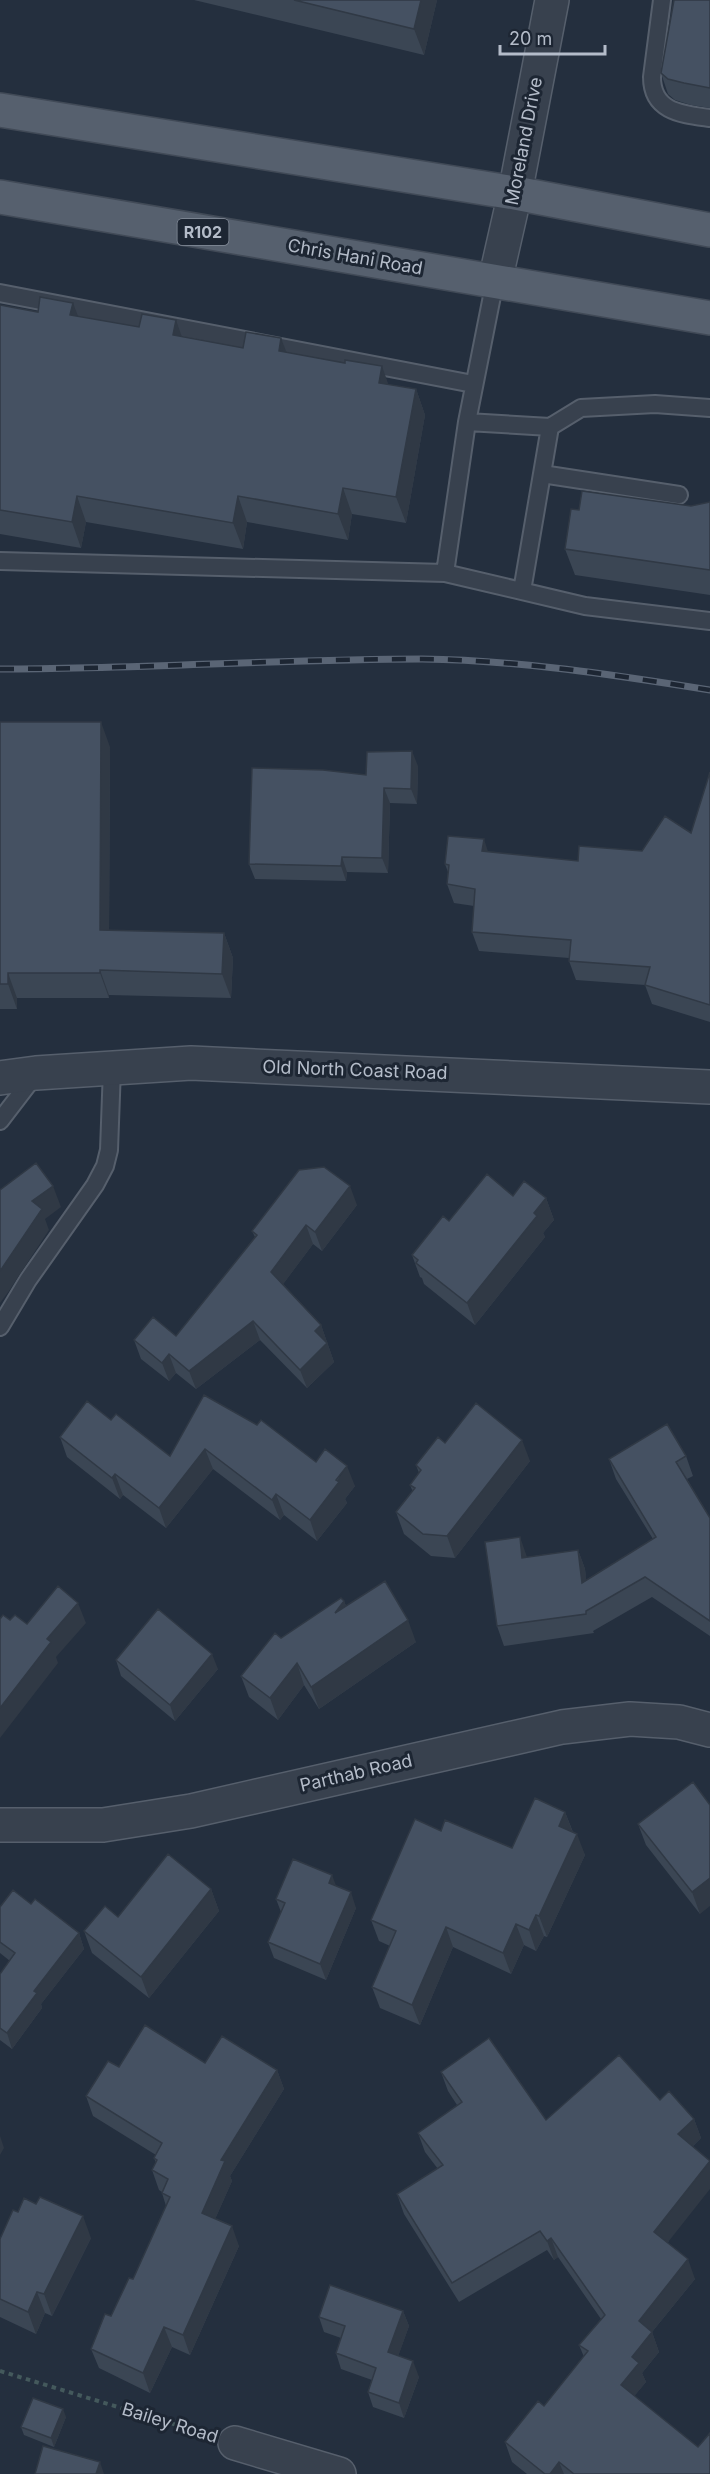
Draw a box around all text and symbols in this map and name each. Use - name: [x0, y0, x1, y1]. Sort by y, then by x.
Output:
- scale bar: [500, 18, 605, 56]
- text: 20 m: [509, 28, 552, 49]
- street label: Moreland Drive: [501, 75, 546, 207]
- road number: R102: [178, 219, 228, 245]
- street label: Chris Hani Road: [286, 234, 424, 279]
- street label: Old North Coast Road: [262, 1056, 448, 1083]
- street label: Parthab Road: [298, 1749, 414, 1796]
- street label: Bailey Road: [120, 2398, 221, 2447]

